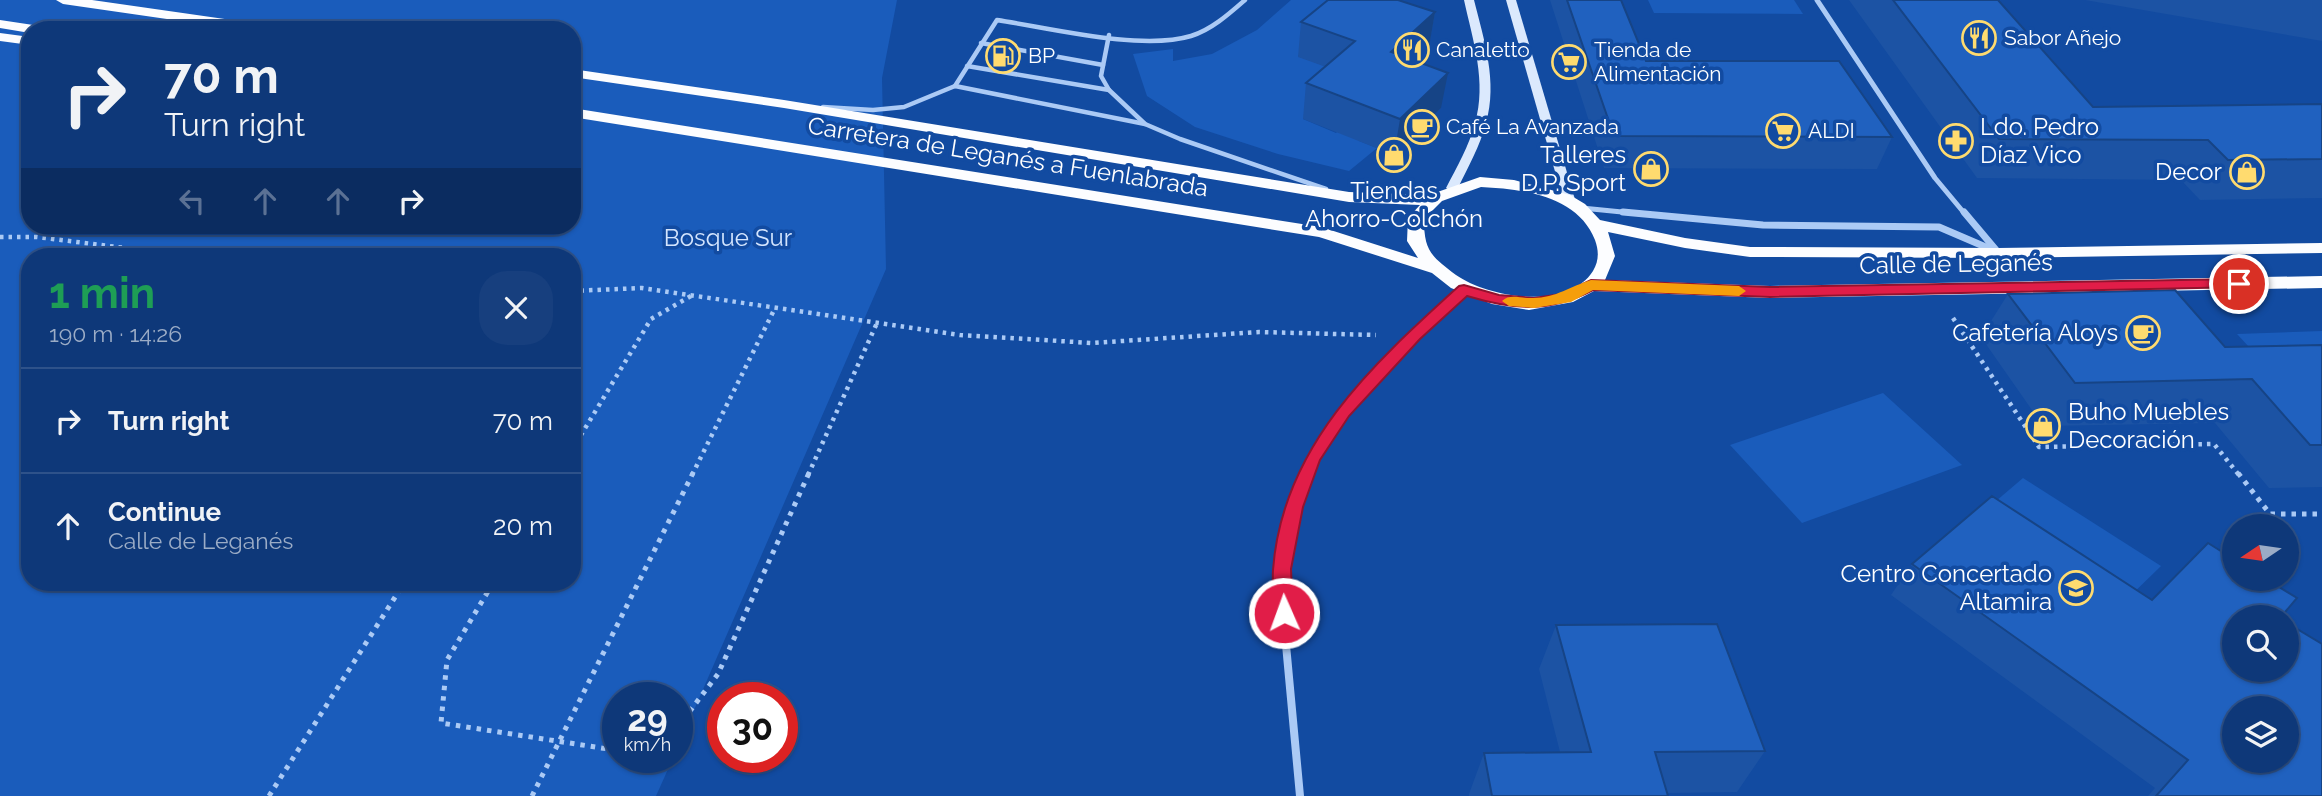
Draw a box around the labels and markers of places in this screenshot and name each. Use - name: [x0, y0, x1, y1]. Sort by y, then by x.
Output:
- restaurant icon: Sabor Añejo: [1960, 19, 1998, 57]
- place label: Sabor Añejo: [2004, 25, 2121, 50]
- restaurant icon: Canaletto: [1393, 31, 1431, 69]
- fuel station icon: BP: [984, 37, 1022, 75]
- place label: Canaletto: [1436, 37, 1530, 62]
- place label: Tienda de Alimentación: [1594, 37, 1722, 86]
- place label: BP: [1028, 43, 1055, 68]
- supermarket icon: Tienda de Alimentación: [1550, 43, 1588, 81]
- cafe icon: Café La Avanzada: [1403, 108, 1441, 146]
- supermarket icon: ALDI: [1764, 112, 1802, 150]
- place label: Ldo. Pedro Díaz Vico: [1980, 112, 2099, 169]
- place label: Café La Avanzada: [1446, 114, 1619, 139]
- place label: ALDI: [1808, 118, 1855, 143]
- pharmacy icon: Ldo. Pedro Díaz Vico: [1937, 122, 1975, 160]
- shop icon: Tiendas Ahorro-Colchón: [1375, 136, 1413, 174]
- place label: Talleres D.P. Sport: [1521, 140, 1626, 197]
- shop icon: Talleres D.P. Sport: [1632, 150, 1670, 188]
- shop icon: Decor: [2228, 153, 2266, 191]
- place label: Decor: [2155, 157, 2223, 186]
- place label: Tiendas Ahorro-Colchón: [1305, 176, 1483, 233]
- pin: [2209, 254, 2269, 314]
- cafe icon: Cafetería Aloys: [2124, 314, 2162, 352]
- place label: Cafetería Aloys: [1952, 318, 2118, 347]
- place label: Buho Muebles Decoración: [2068, 397, 2229, 454]
- shop icon: Buho Muebles Decoración: [2024, 407, 2062, 445]
- place label: Centro Concertado Altamira: [1840, 559, 2052, 616]
- school or university icon: Centro Concertado Altamira: [2057, 569, 2095, 607]

